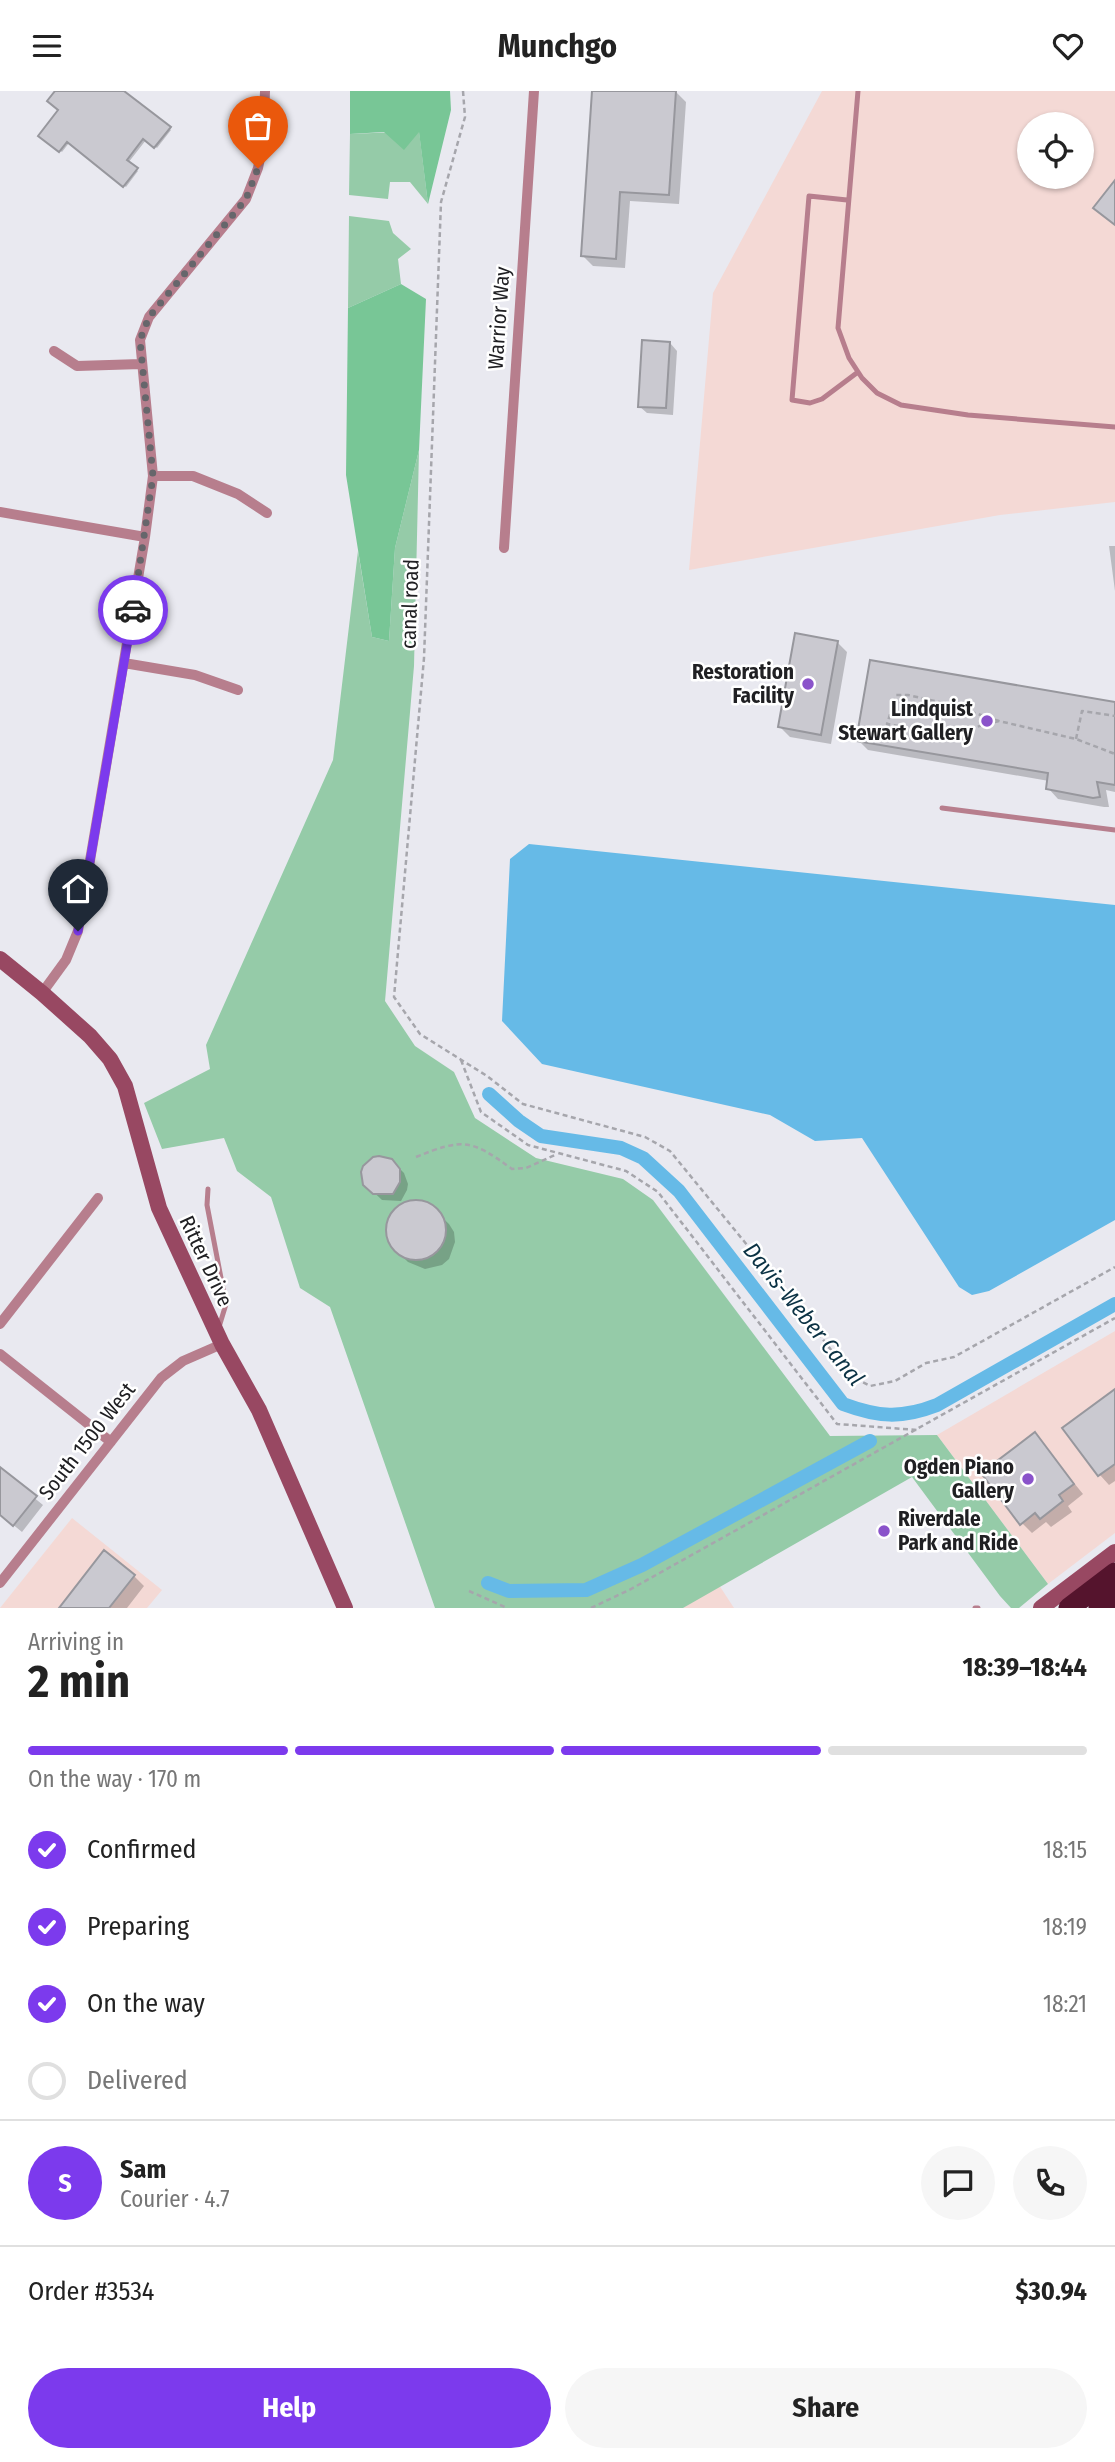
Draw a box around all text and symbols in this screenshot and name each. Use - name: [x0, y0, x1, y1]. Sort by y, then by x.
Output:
- icon: menu: [28, 27, 66, 65]
- text: Munchgo: [498, 27, 617, 65]
- icon: heart: [1049, 27, 1087, 65]
- pin: [228, 96, 288, 168]
- icon: bag: [239, 107, 277, 145]
- map controls: [1017, 112, 1094, 189]
- button: locate: [1017, 112, 1094, 189]
- street label: Warrior Way: [482, 265, 516, 370]
- street label: canal road: [395, 559, 425, 649]
- courier: [98, 575, 168, 645]
- icon: car: [114, 591, 152, 629]
- place label: Restoration Facility: [692, 659, 795, 709]
- marker: Restoration Facility: [800, 676, 816, 692]
- place label: Lindquist Stewart Gallery: [838, 696, 974, 746]
- marker: Lindquist Stewart Gallery: [979, 713, 995, 729]
- pin: [48, 859, 108, 931]
- icon: home: [59, 870, 97, 908]
- street label: Ritter Drive: [174, 1211, 238, 1311]
- water label: Davis-Weber Canal: [738, 1237, 870, 1391]
- street label: South 1500 West: [33, 1377, 141, 1505]
- place label: Ogden Piano Gallery: [904, 1454, 1015, 1504]
- marker: Ogden Piano Gallery: [1020, 1471, 1036, 1487]
- place label: Riverdale Park and Ride: [898, 1506, 1019, 1556]
- marker: Riverdale Park and Ride: [876, 1523, 892, 1539]
- text: Arriving in: [28, 1628, 124, 1656]
- text: 18:39–18:44: [963, 1652, 1087, 1683]
- text: 2 min: [28, 1654, 130, 1709]
- text: On the way · 170 m: [28, 1765, 201, 1793]
- icon: check: [28, 1831, 66, 1869]
- text: Confirmed: [87, 1834, 197, 1865]
- text: 18:15: [1043, 1836, 1087, 1864]
- icon: check: [28, 1908, 66, 1946]
- text: Preparing: [87, 1911, 189, 1942]
- text: 18:19: [1042, 1913, 1087, 1941]
- icon: check: [28, 1985, 66, 2023]
- text: On the way: [87, 1988, 205, 2019]
- text: 18:21: [1043, 1990, 1087, 2018]
- text: Delivered: [87, 2065, 188, 2096]
- button: chat: [921, 2146, 995, 2220]
- button: phone: [1013, 2146, 1087, 2220]
- text: Sam: [120, 2154, 166, 2185]
- text: S: [58, 2168, 72, 2199]
- text: Courier · 4.7: [120, 2185, 230, 2213]
- text: Order #3534: [28, 2276, 154, 2307]
- text: $30.94: [1016, 2276, 1087, 2307]
- button: Help: [28, 2368, 551, 2448]
- button: Share: [565, 2368, 1087, 2448]

